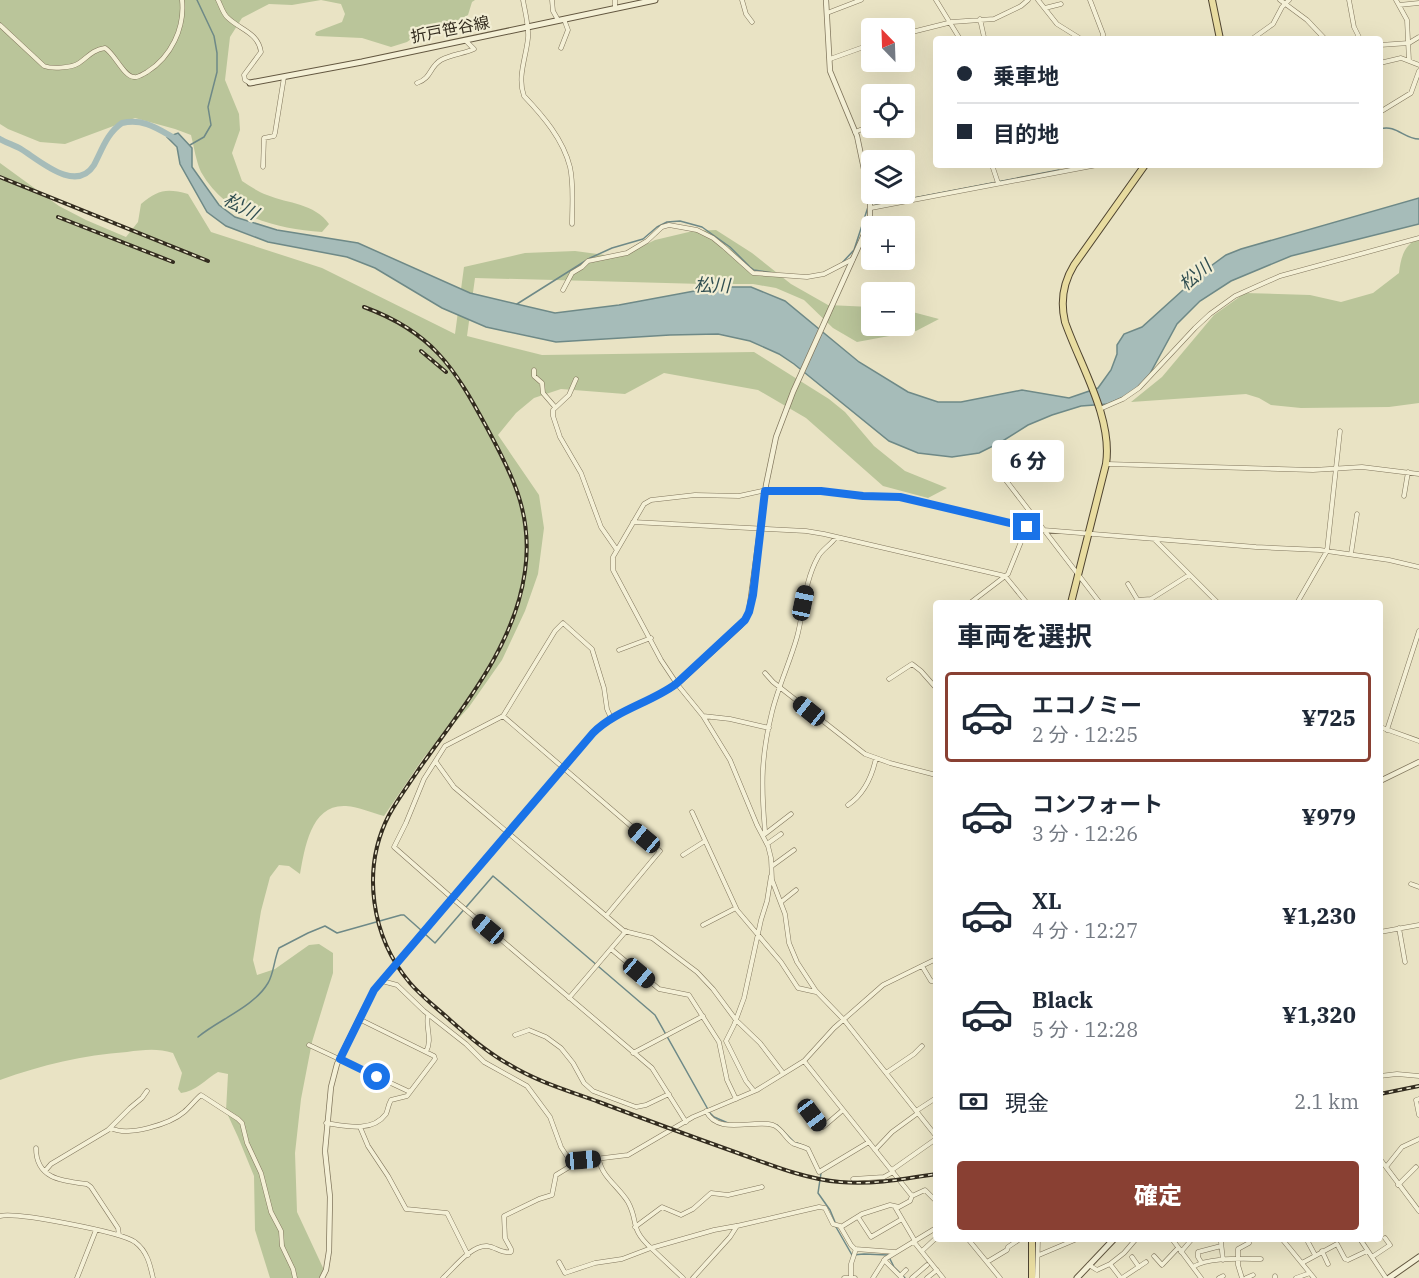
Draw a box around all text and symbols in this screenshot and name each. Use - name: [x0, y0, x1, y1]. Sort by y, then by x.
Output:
- street label: 折戸笹谷線: [409, 12, 491, 46]
- north arrow: [861, 18, 915, 72]
- map controls: [861, 18, 915, 336]
- text: 乗車地: [993, 61, 1059, 90]
- button: locate: [861, 84, 915, 138]
- text: 目的地: [993, 119, 1059, 148]
- button: layers: [861, 150, 915, 204]
- water label: 松川: [220, 187, 264, 226]
- button: +: [861, 216, 915, 270]
- water label: 松川: [1174, 253, 1218, 295]
- water label: 松川: [694, 273, 732, 297]
- button: −: [861, 282, 915, 336]
- callout: 6 分: [991, 440, 1063, 482]
- text: 6 分: [1010, 447, 1046, 474]
- route end: [1013, 513, 1040, 540]
- car: [790, 584, 816, 622]
- text: 車両を選択: [957, 618, 1092, 653]
- icon: car: [960, 690, 1014, 744]
- text: エコノミー: [1032, 690, 1142, 719]
- car: [789, 693, 829, 729]
- text: ¥725: [1301, 703, 1356, 732]
- text: 2 分 · 12:25: [1032, 721, 1138, 748]
- icon: car: [960, 789, 1014, 843]
- text: コンフォート: [1032, 789, 1163, 818]
- text: ¥979: [1301, 802, 1356, 831]
- car: [624, 820, 664, 856]
- text: 3 分 · 12:26: [1032, 820, 1138, 847]
- text: XL: [1032, 886, 1062, 915]
- icon: car: [960, 888, 1014, 942]
- text: ¥1,230: [1282, 901, 1356, 930]
- car: [468, 911, 508, 947]
- text: 4 分 · 12:27: [1032, 917, 1138, 944]
- car: [619, 955, 659, 991]
- text: Black: [1032, 985, 1093, 1014]
- icon: car: [960, 987, 1014, 1041]
- text: ¥1,320: [1282, 1000, 1356, 1029]
- text: 5 分 · 12:28: [1032, 1016, 1138, 1043]
- route start: [363, 1063, 390, 1090]
- icon: cash: [957, 1085, 990, 1118]
- text: 現金: [1005, 1088, 1049, 1117]
- text: 2.1 km: [1294, 1088, 1359, 1115]
- car: [794, 1095, 830, 1135]
- car: [564, 1149, 602, 1171]
- button: 確定: [957, 1161, 1359, 1230]

